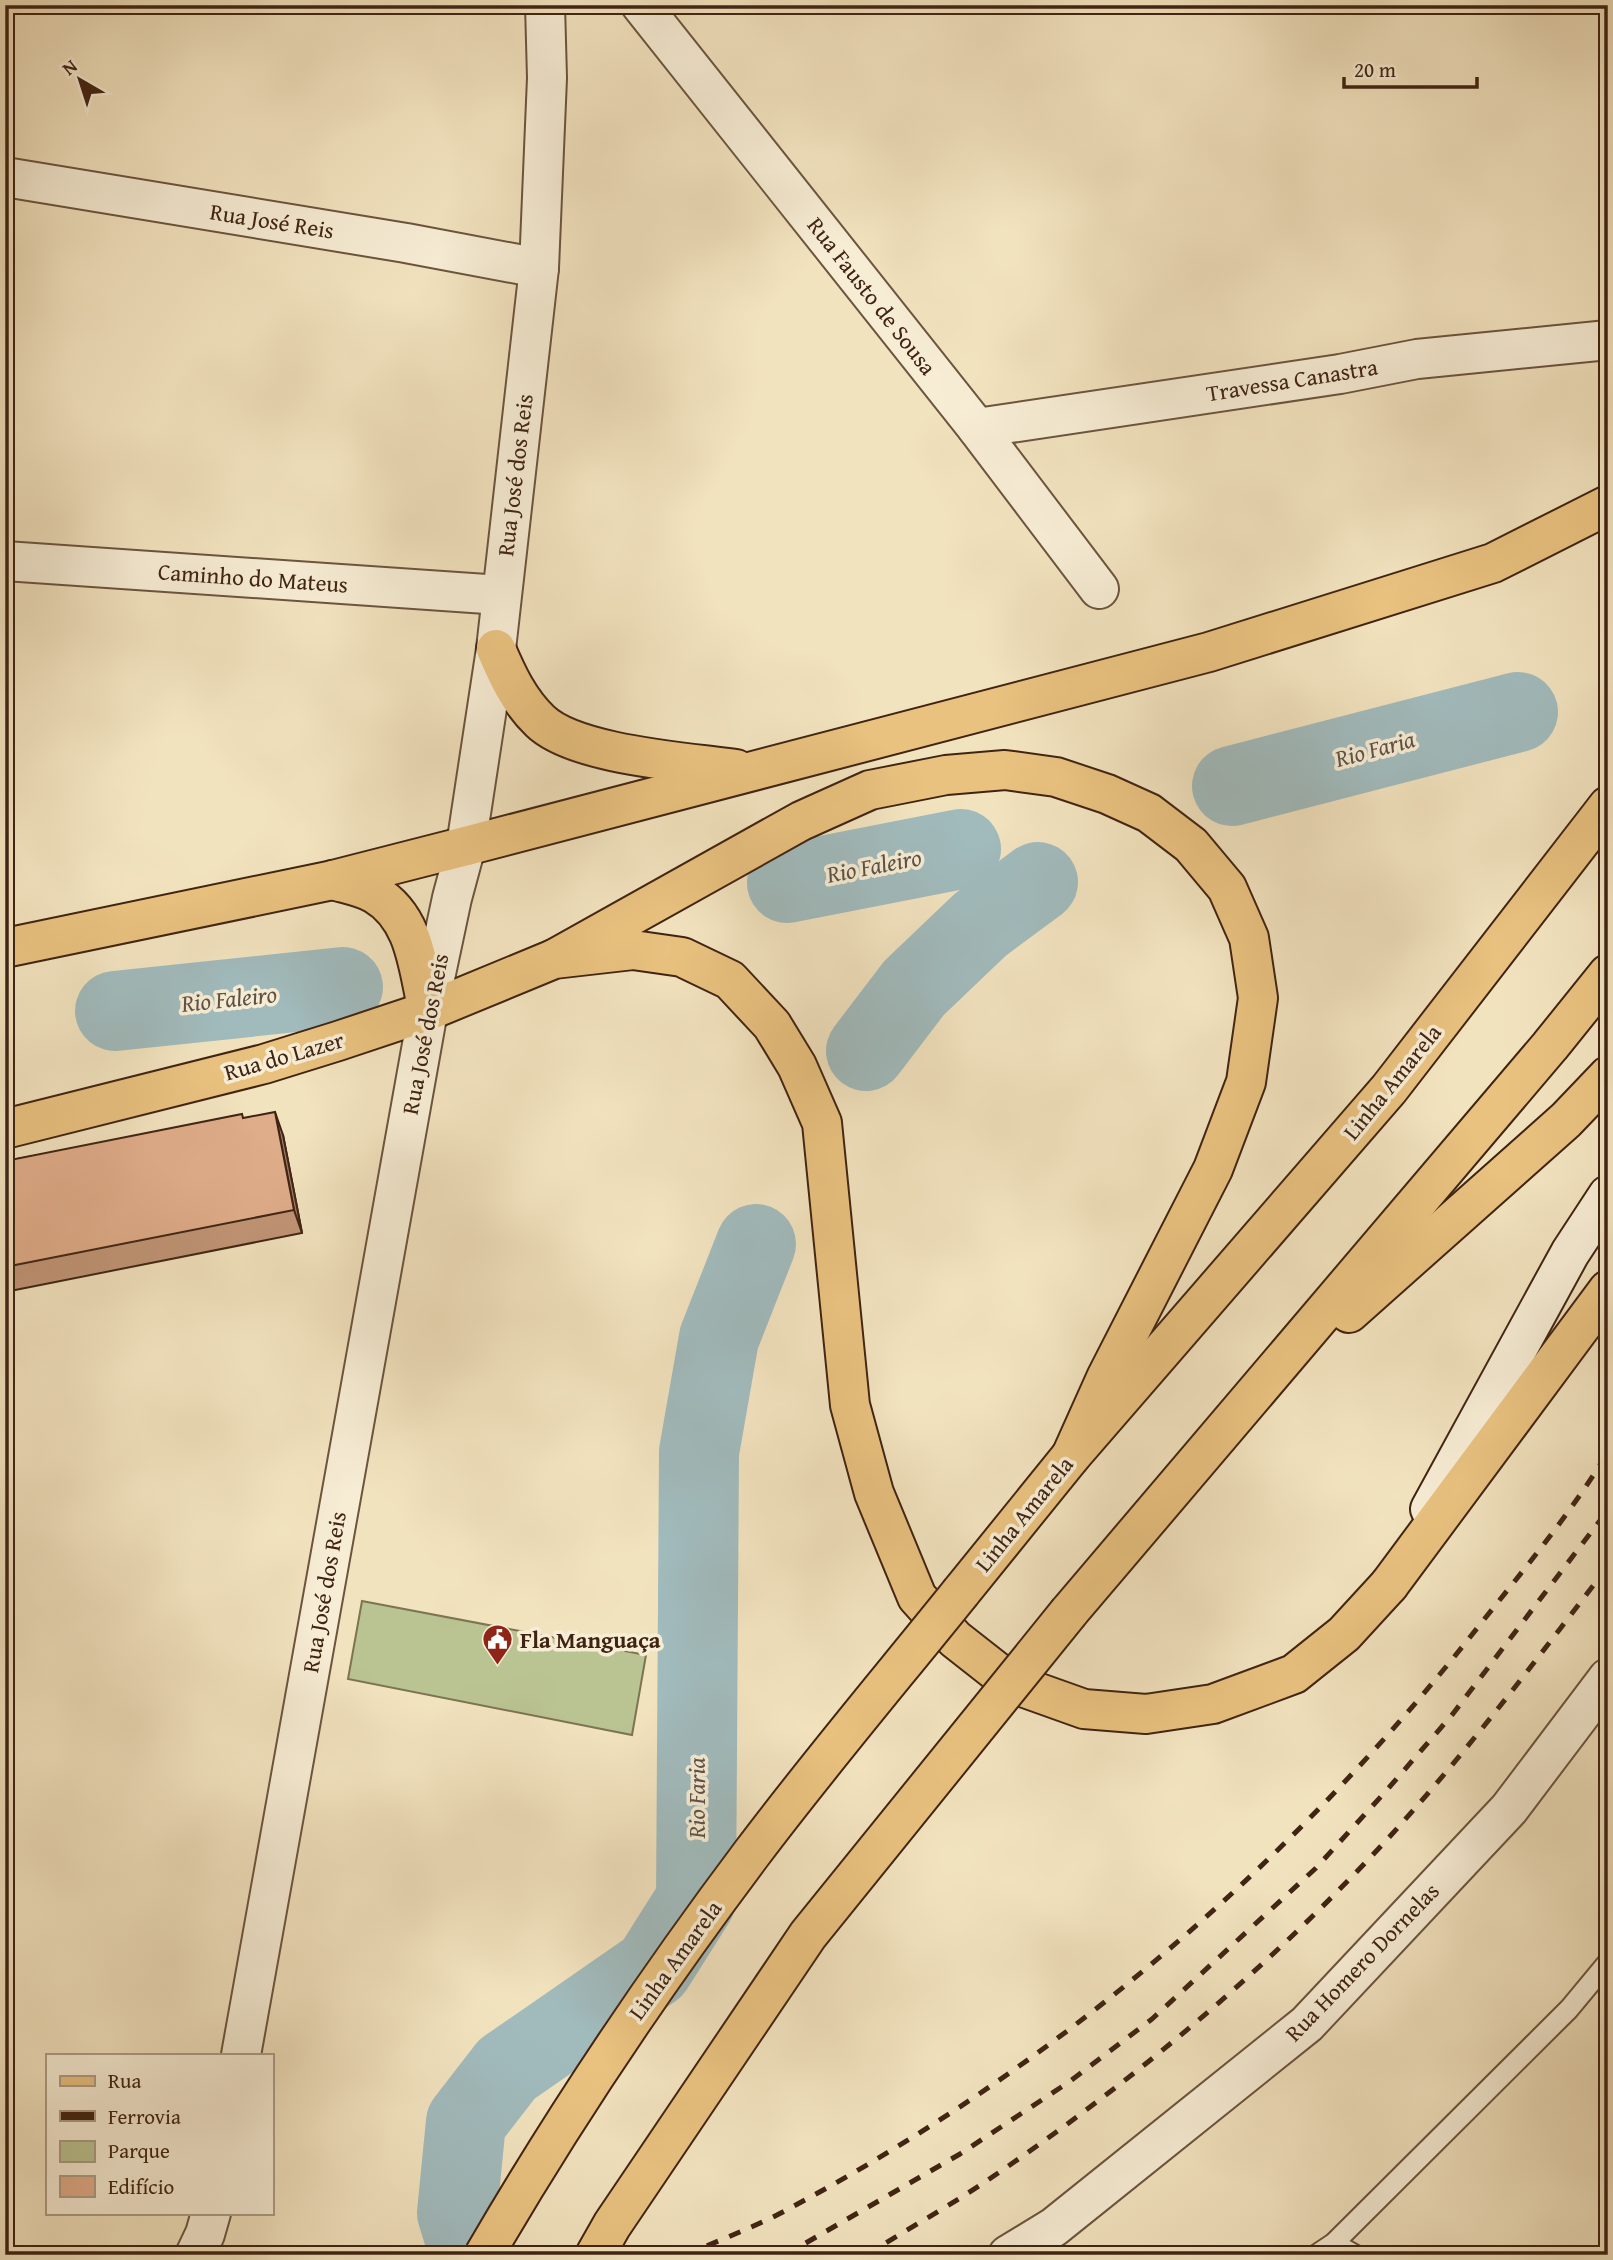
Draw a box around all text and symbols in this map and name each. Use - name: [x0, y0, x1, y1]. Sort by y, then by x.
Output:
- north arrow: [46, 46, 116, 116]
- scale bar: [1344, 46, 1476, 90]
- text: N: [56, 52, 83, 82]
- text: 20 m: [1354, 54, 1396, 85]
- street label: Rua José Reis: [208, 194, 336, 247]
- street label: Rua Fausto de Sousa: [800, 210, 945, 382]
- street label: Travessa Canastra: [1204, 350, 1380, 409]
- street label: Rua José dos Reis: [488, 392, 541, 558]
- street label: Caminho do Mateus: [157, 554, 349, 601]
- water label: Rio Faria: [1330, 721, 1419, 776]
- water label: Rio Faleiro: [823, 839, 924, 892]
- street label: Rua José dos Reis: [393, 951, 456, 1117]
- water label: Rio Faleiro: [179, 976, 278, 1021]
- street label: Linha Amarela: [1335, 1017, 1449, 1147]
- street label: Rua do Lazer: [220, 1023, 348, 1088]
- street label: Linha Amarela: [967, 1449, 1081, 1579]
- street label: Rua José dos Reis: [293, 1509, 354, 1675]
- public building icon: Fla Manguaça: [480, 1623, 514, 1667]
- place label: Fla Manguaça: [520, 1623, 661, 1656]
- water label: Rio Faria: [679, 1757, 714, 1840]
- street label: Rua Homero Dornelas: [1277, 1875, 1446, 2048]
- street label: Linha Amarela: [620, 1893, 729, 2026]
- legend: [46, 2054, 273, 2214]
- text: Rua: [108, 2065, 141, 2096]
- text: Ferrovia: [108, 2101, 181, 2132]
- text: Parque: [108, 2135, 170, 2166]
- text: Edifício: [108, 2171, 174, 2202]

